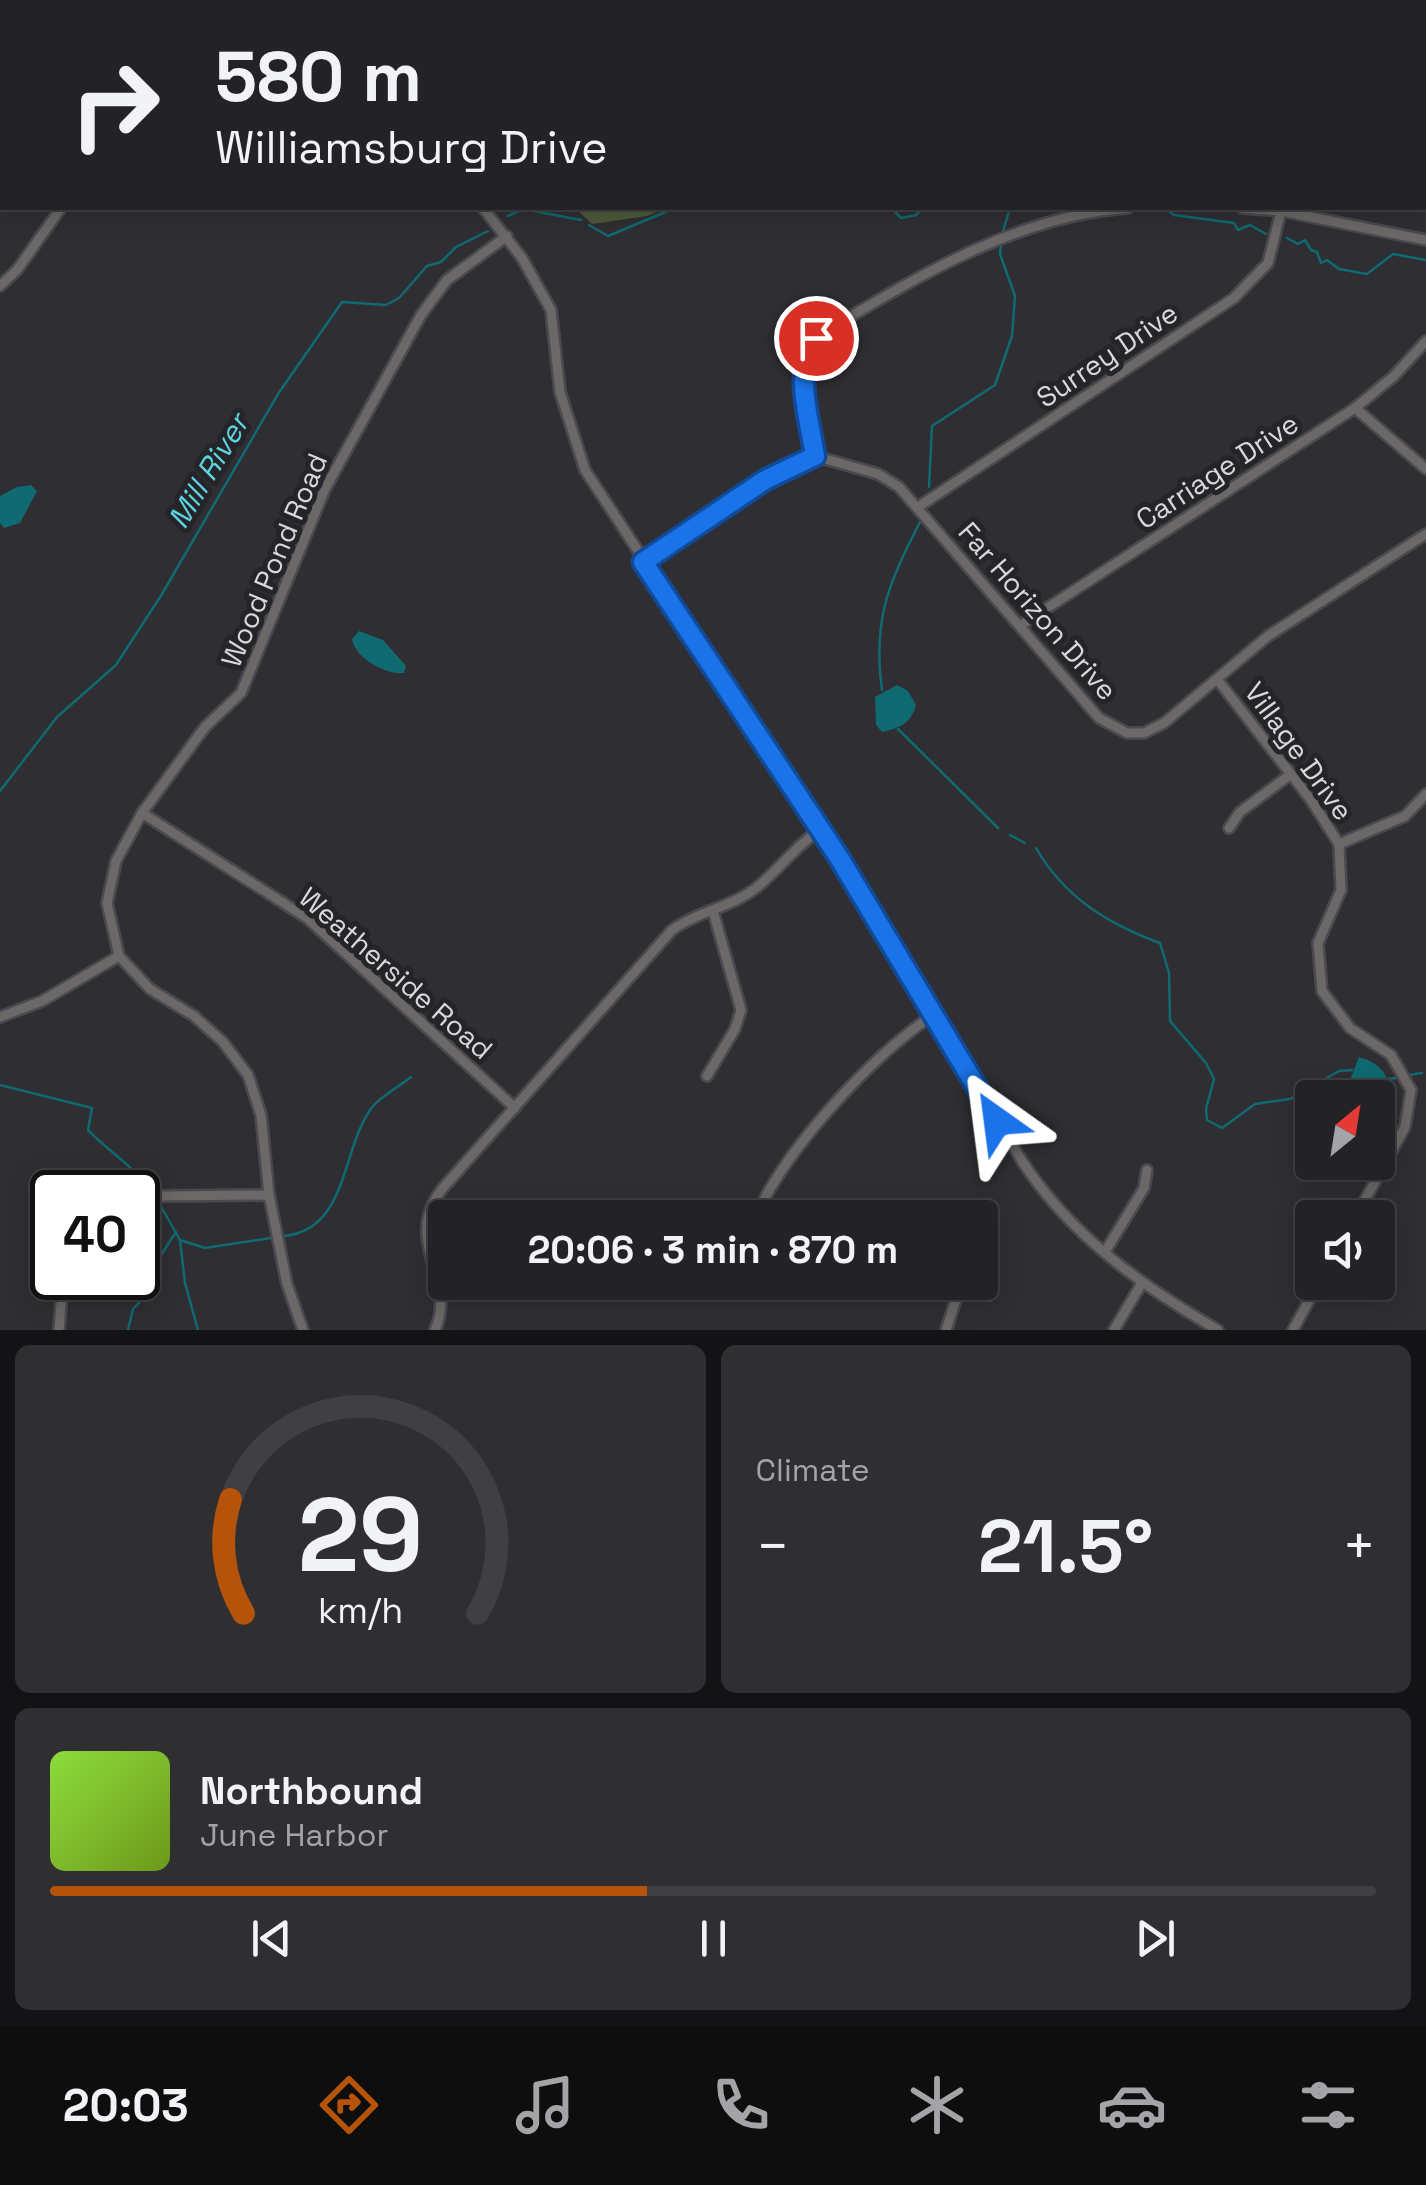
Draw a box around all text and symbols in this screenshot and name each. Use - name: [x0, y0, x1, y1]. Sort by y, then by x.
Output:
- text: 580 m: [215, 32, 422, 121]
- icon: right: [50, 40, 180, 170]
- text: Williamsburg Drive: [215, 119, 608, 176]
- street label: Surrey Drive: [1029, 295, 1185, 415]
- pin: [774, 296, 859, 381]
- icon: arrive: [789, 311, 844, 366]
- water label: Mill River: [159, 404, 259, 535]
- street label: Carriage Drive: [1129, 405, 1305, 537]
- street label: Wood Pond Road: [213, 448, 335, 672]
- street label: Far Horizon Drive: [951, 514, 1125, 708]
- street label: Village Drive: [1237, 675, 1361, 827]
- street label: Weatherside Road: [292, 879, 500, 1067]
- position arrow: [945, 1069, 1049, 1173]
- north arrow: [1295, 1080, 1395, 1180]
- map controls: [1295, 1080, 1395, 1300]
- speed limit sign: 40: [30, 1170, 160, 1300]
- button: sound: [1295, 1200, 1395, 1300]
- text: 20:06 · 3 min · 870 m: [528, 1226, 898, 1274]
- text: Climate: [756, 1450, 870, 1490]
- text: 29: [297, 1469, 423, 1601]
- text: 21.5°: [978, 1498, 1153, 1594]
- text: −: [756, 1511, 790, 1581]
- text: +: [1342, 1511, 1376, 1581]
- text: km/h: [318, 1588, 403, 1633]
- text: Northbound: [200, 1767, 423, 1815]
- text: June Harbor: [200, 1815, 388, 1855]
- icon: previous: [244, 1911, 299, 1966]
- icon: pause: [686, 1911, 741, 1966]
- icon: next: [1128, 1911, 1183, 1966]
- icon: directions: [314, 2070, 384, 2140]
- icon: music: [510, 2070, 580, 2140]
- icon: phone: [706, 2070, 776, 2140]
- icon: climate: [902, 2070, 972, 2140]
- icon: car: [1097, 2070, 1167, 2140]
- icon: filters: [1293, 2070, 1363, 2140]
- text: 20:03: [63, 2077, 189, 2134]

